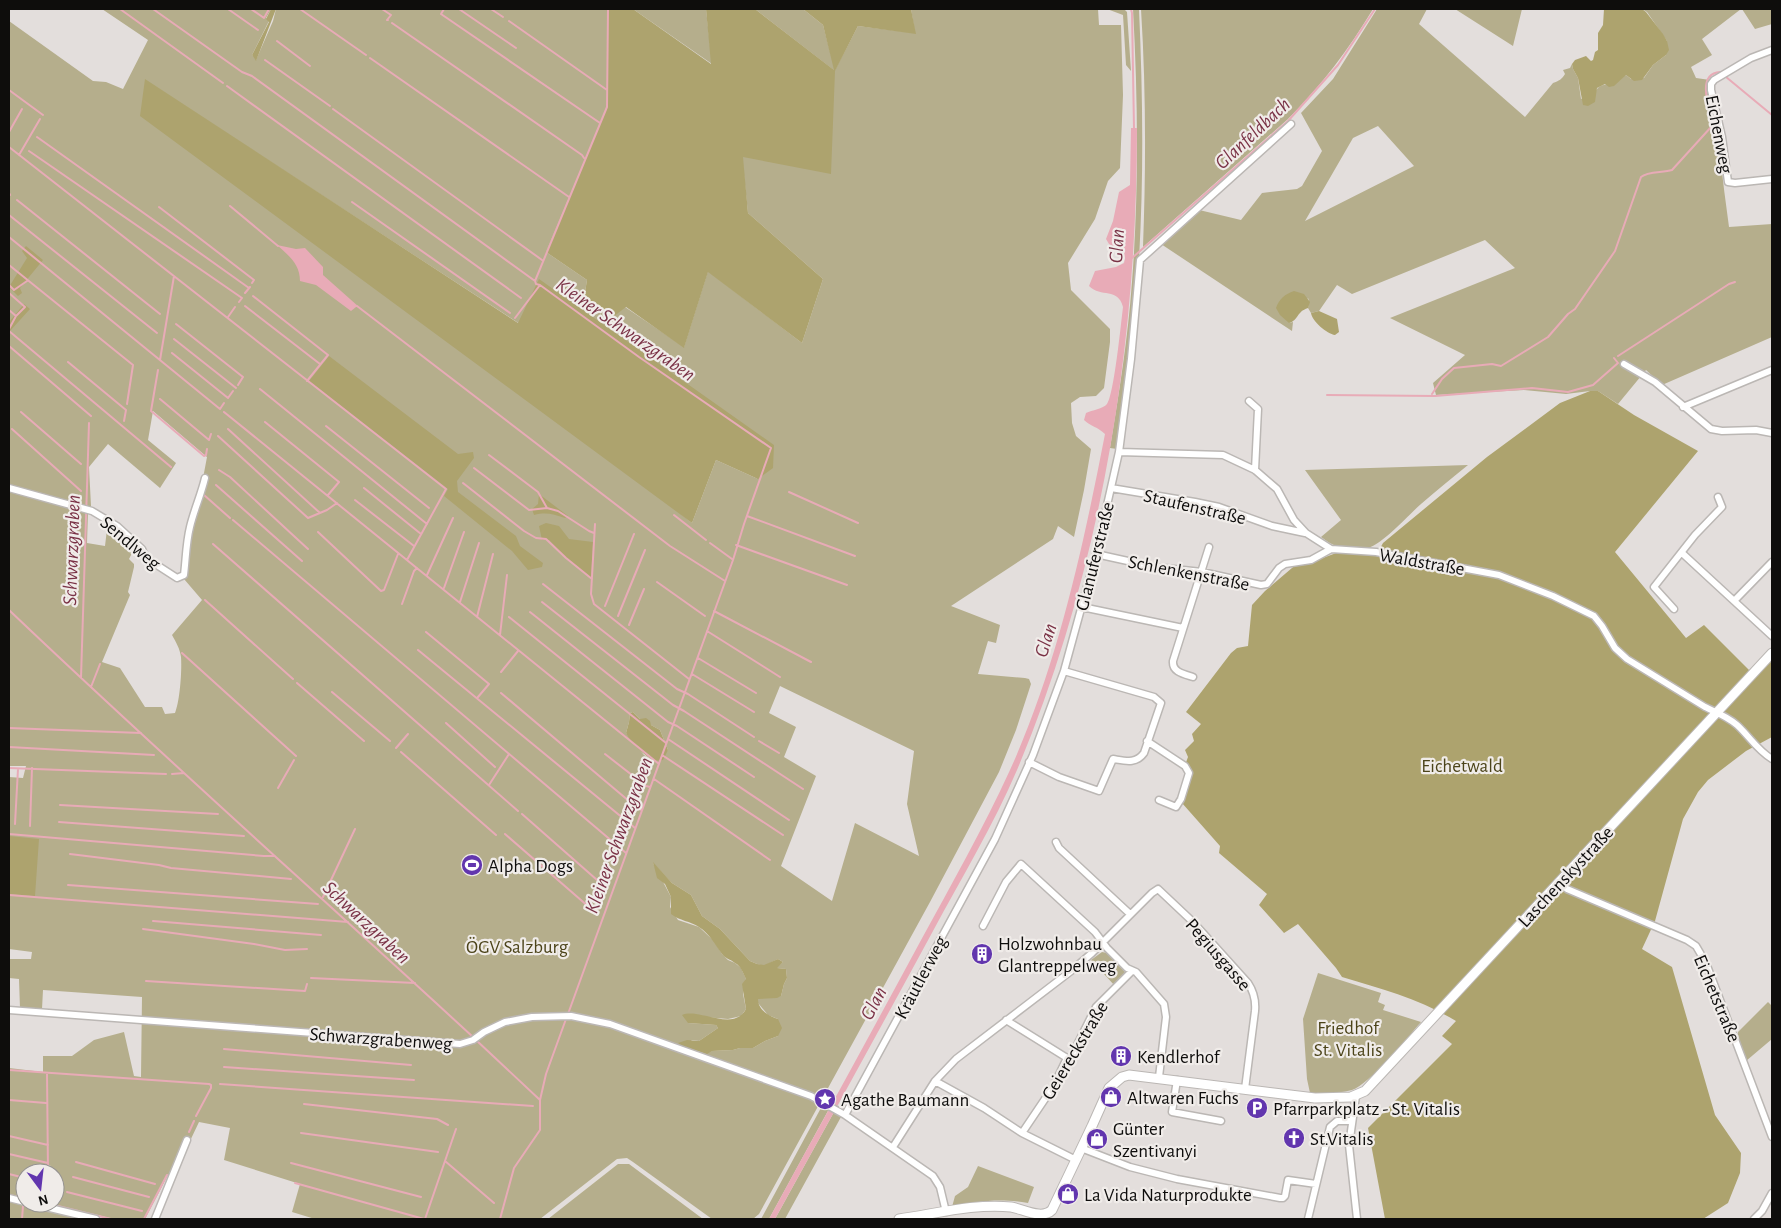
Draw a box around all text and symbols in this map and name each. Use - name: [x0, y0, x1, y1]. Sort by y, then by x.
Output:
- street label: Eichenweg: [1702, 93, 1736, 176]
- water label: Glanfeldbach: [1211, 94, 1294, 173]
- water label: Glan: [1106, 228, 1128, 264]
- water label: Kleiner Schwarzgraben: [552, 274, 699, 385]
- street label: Staufenstraße: [1142, 486, 1248, 528]
- water label: Schwarzgraben: [60, 494, 84, 606]
- street label: Glanuferstraße: [1073, 500, 1118, 613]
- street label: Sendlweg: [96, 513, 164, 574]
- street label: Waldstraße: [1378, 546, 1466, 579]
- street label: Schlenkenstraße: [1126, 552, 1251, 595]
- water label: Glan: [1031, 621, 1061, 660]
- water label: Kleiner Schwarzgraben: [581, 755, 656, 916]
- park label: Eichetwald: [1421, 757, 1503, 776]
- street label: Laschenskystraße: [1515, 823, 1618, 931]
- sports icon: Alpha Dogs: [460, 853, 484, 877]
- place label: Alpha Dogs: [488, 857, 573, 876]
- water label: Schwarzgraben: [319, 878, 414, 968]
- street label: Pegiusgasse: [1182, 915, 1254, 995]
- street label: Kräutlerweg: [892, 932, 951, 1022]
- place label: Holzwohnbau Glantreppelweg: [998, 935, 1117, 976]
- park label: ÖGV Salzburg: [466, 937, 569, 957]
- building icon: Holzwohnbau Glantreppelweg: [970, 942, 994, 966]
- street label: Eichetstraße: [1690, 952, 1744, 1045]
- water label: Glan: [857, 984, 891, 1023]
- street label: Geiereckstraße: [1039, 998, 1112, 1103]
- park label: Friedhof St. Vitalis: [1314, 1019, 1382, 1060]
- street label: Schwarzgrabenweg: [309, 1025, 454, 1054]
- building icon: Kendlerhof: [1109, 1044, 1133, 1068]
- place label: Kendlerhof: [1137, 1048, 1221, 1067]
- shop icon: Altwaren Fuchs: [1099, 1085, 1123, 1109]
- place icon: Agathe Baumann: [813, 1087, 837, 1111]
- place label: Altwaren Fuchs: [1127, 1089, 1239, 1108]
- place label: Agathe Baumann: [841, 1091, 969, 1110]
- parking icon: Pfarrparkplatz - St. Vitalis: [1245, 1096, 1269, 1120]
- place label: Pfarrparkplatz - St. Vitalis: [1273, 1100, 1460, 1119]
- place label: Günter Szentivanyi: [1113, 1120, 1197, 1161]
- church icon: St.Vitalis: [1282, 1126, 1306, 1150]
- shop icon: Günter Szentivanyi: [1085, 1127, 1109, 1151]
- place label: St.Vitalis: [1310, 1130, 1374, 1149]
- north arrow: [15, 1163, 65, 1213]
- shop icon: La Vida Naturprodukte: [1056, 1182, 1080, 1206]
- place label: La Vida Naturprodukte: [1084, 1186, 1252, 1205]
- text: N: [37, 1192, 50, 1208]

